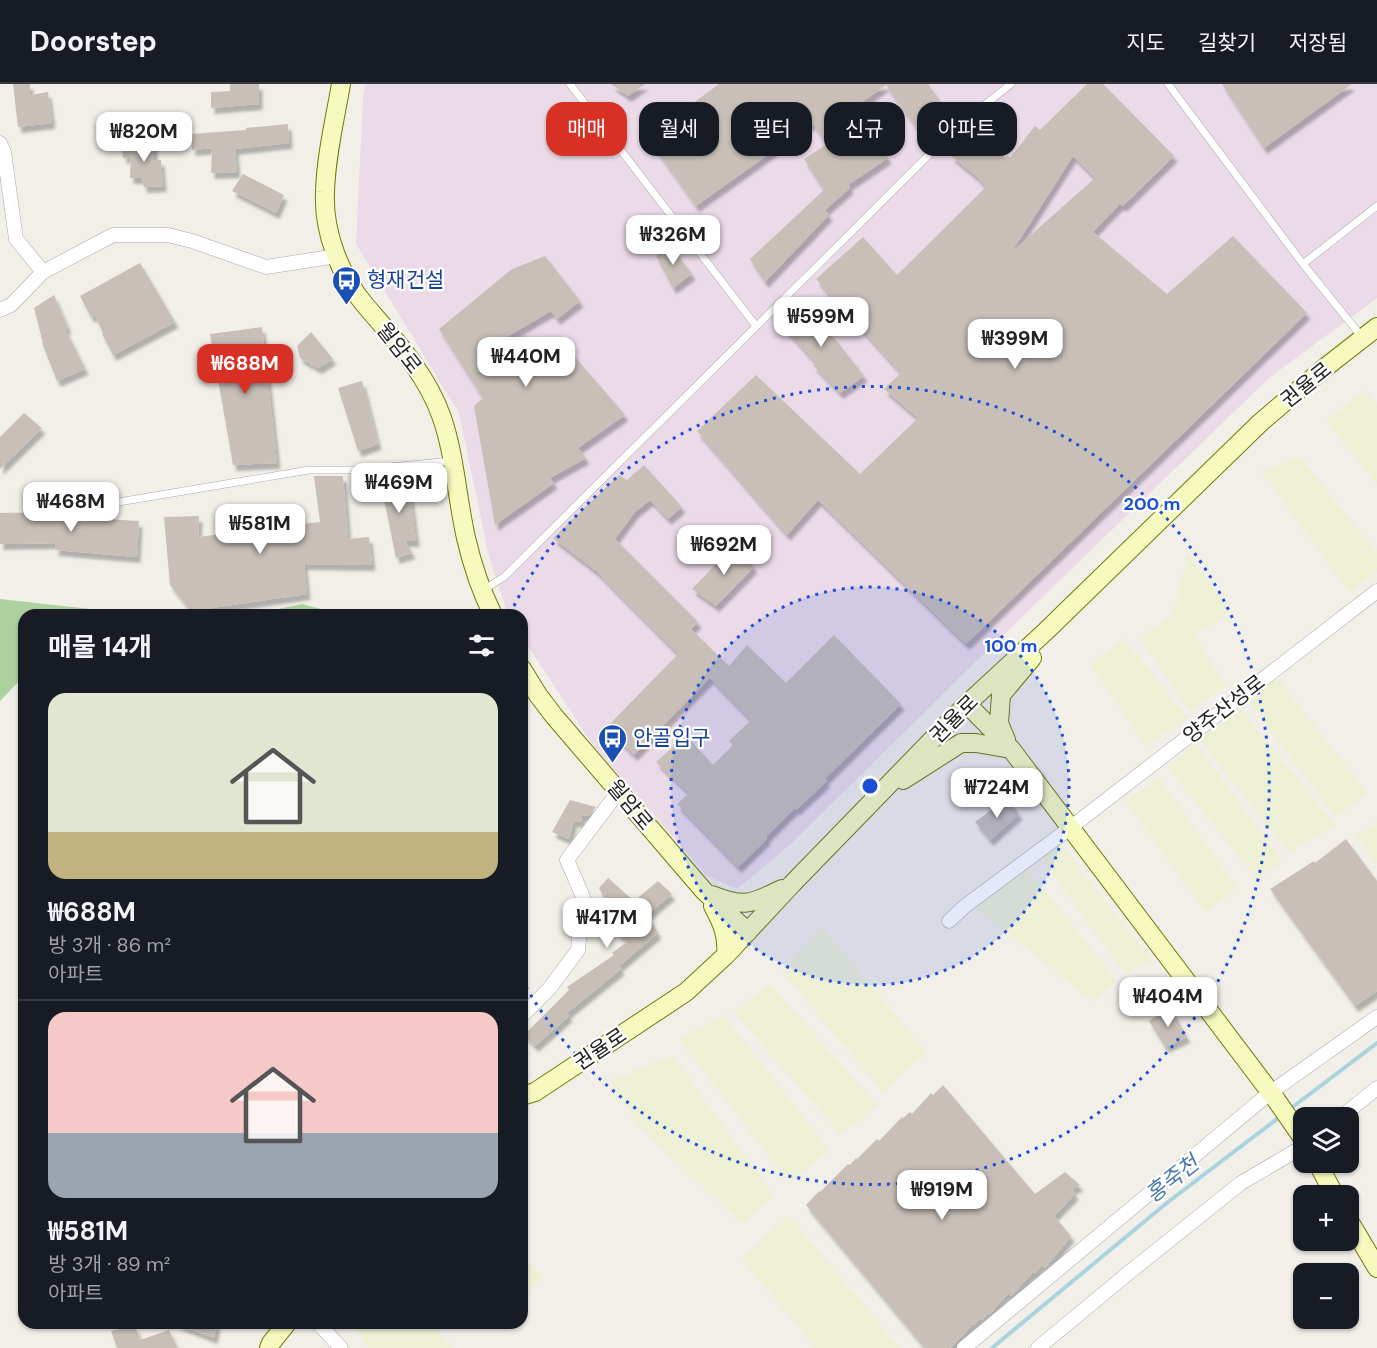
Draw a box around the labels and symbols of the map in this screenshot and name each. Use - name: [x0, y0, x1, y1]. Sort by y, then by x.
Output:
- pin: ₩820M: [102, 112, 186, 163]
- pin: ₩326M: [631, 215, 715, 266]
- bus stop icon: 형재건설: [330, 264, 362, 306]
- place label: 형재건설: [367, 266, 444, 294]
- pin: ₩599M: [779, 297, 863, 348]
- street label: 월암로: [370, 317, 428, 379]
- pin: ₩399M: [973, 319, 1057, 370]
- pin: ₩440M: [484, 337, 568, 388]
- pin: ₩688M: [203, 344, 287, 395]
- street label: 권율로: [1275, 356, 1337, 414]
- pin: ₩469M: [357, 463, 441, 514]
- pin: ₩468M: [29, 482, 113, 533]
- text: 200 m: [1124, 492, 1180, 516]
- pin: ₩581M: [218, 504, 302, 555]
- pin: ₩692M: [682, 525, 766, 576]
- text: 100 m: [984, 634, 1038, 658]
- street label: 양주산성로: [1177, 668, 1271, 750]
- street label: 권율로: [924, 689, 984, 749]
- bus stop icon: 안골입구: [596, 722, 628, 764]
- place label: 안골입구: [633, 724, 710, 752]
- pin: ₩724M: [955, 768, 1039, 819]
- street label: 월암로: [601, 774, 659, 836]
- centre of rings: [860, 776, 880, 796]
- pin: ₩417M: [565, 898, 649, 949]
- pin: ₩404M: [1126, 977, 1210, 1028]
- street label: 권율로: [568, 1021, 632, 1077]
- water label: 홍죽천: [1139, 1147, 1207, 1209]
- pin: ₩919M: [900, 1170, 984, 1221]

